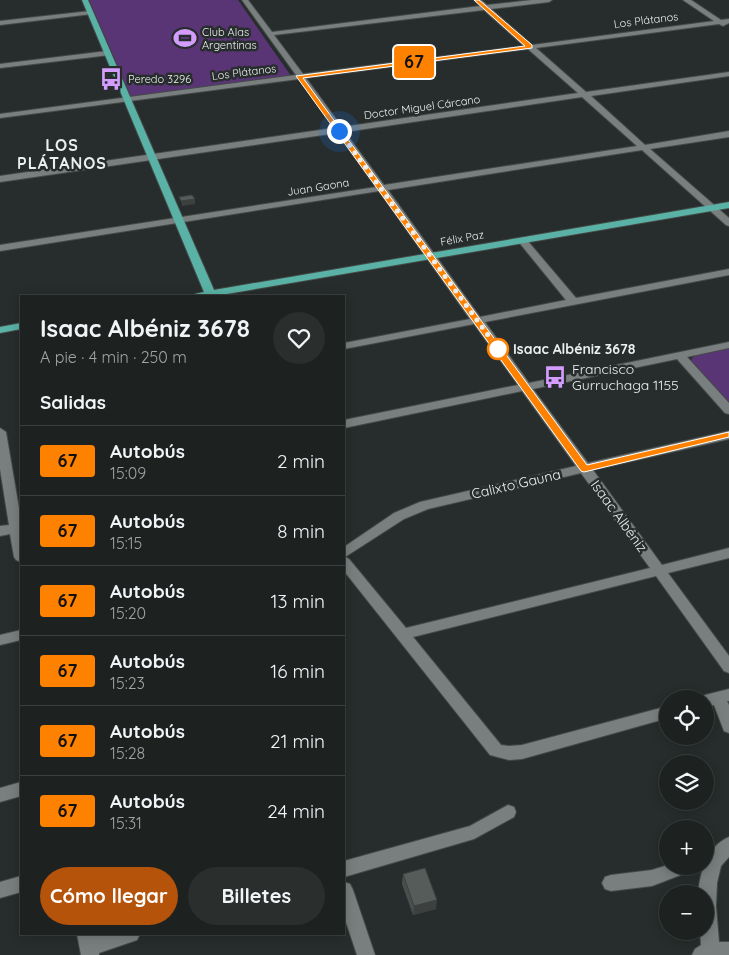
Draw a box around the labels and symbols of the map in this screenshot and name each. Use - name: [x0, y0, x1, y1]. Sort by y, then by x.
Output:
- street label: Los Plátanos: [613, 9, 679, 31]
- sports icon: Club Alas Argentinas: [172, 25, 198, 51]
- place label: Club Alas Argentinas: [202, 25, 257, 52]
- line badge: 67: [392, 46, 436, 78]
- street label: Los Plátanos: [211, 61, 277, 83]
- bus stop icon: Peredo 3296: [98, 66, 124, 92]
- place label: Peredo 3296: [128, 72, 191, 86]
- street label: Doctor Miguel Cárcano: [363, 92, 481, 122]
- your location: [327, 119, 352, 144]
- district label: LOS PLÁTANOS: [17, 135, 107, 173]
- street label: Juan Gaona: [286, 175, 350, 199]
- street label: Félix Paz: [439, 227, 485, 249]
- marker: Isaac Albéniz 3678: [487, 338, 509, 360]
- place label: Isaac Albéniz 3678: [513, 340, 636, 358]
- place label: Francisco Gurruchaga 1155: [572, 360, 679, 394]
- bus stop icon: Francisco Gurruchaga 1155: [542, 364, 568, 390]
- street label: Calixto Gauna: [470, 465, 562, 503]
- street label: Isaac Albéniz: [587, 476, 651, 556]

